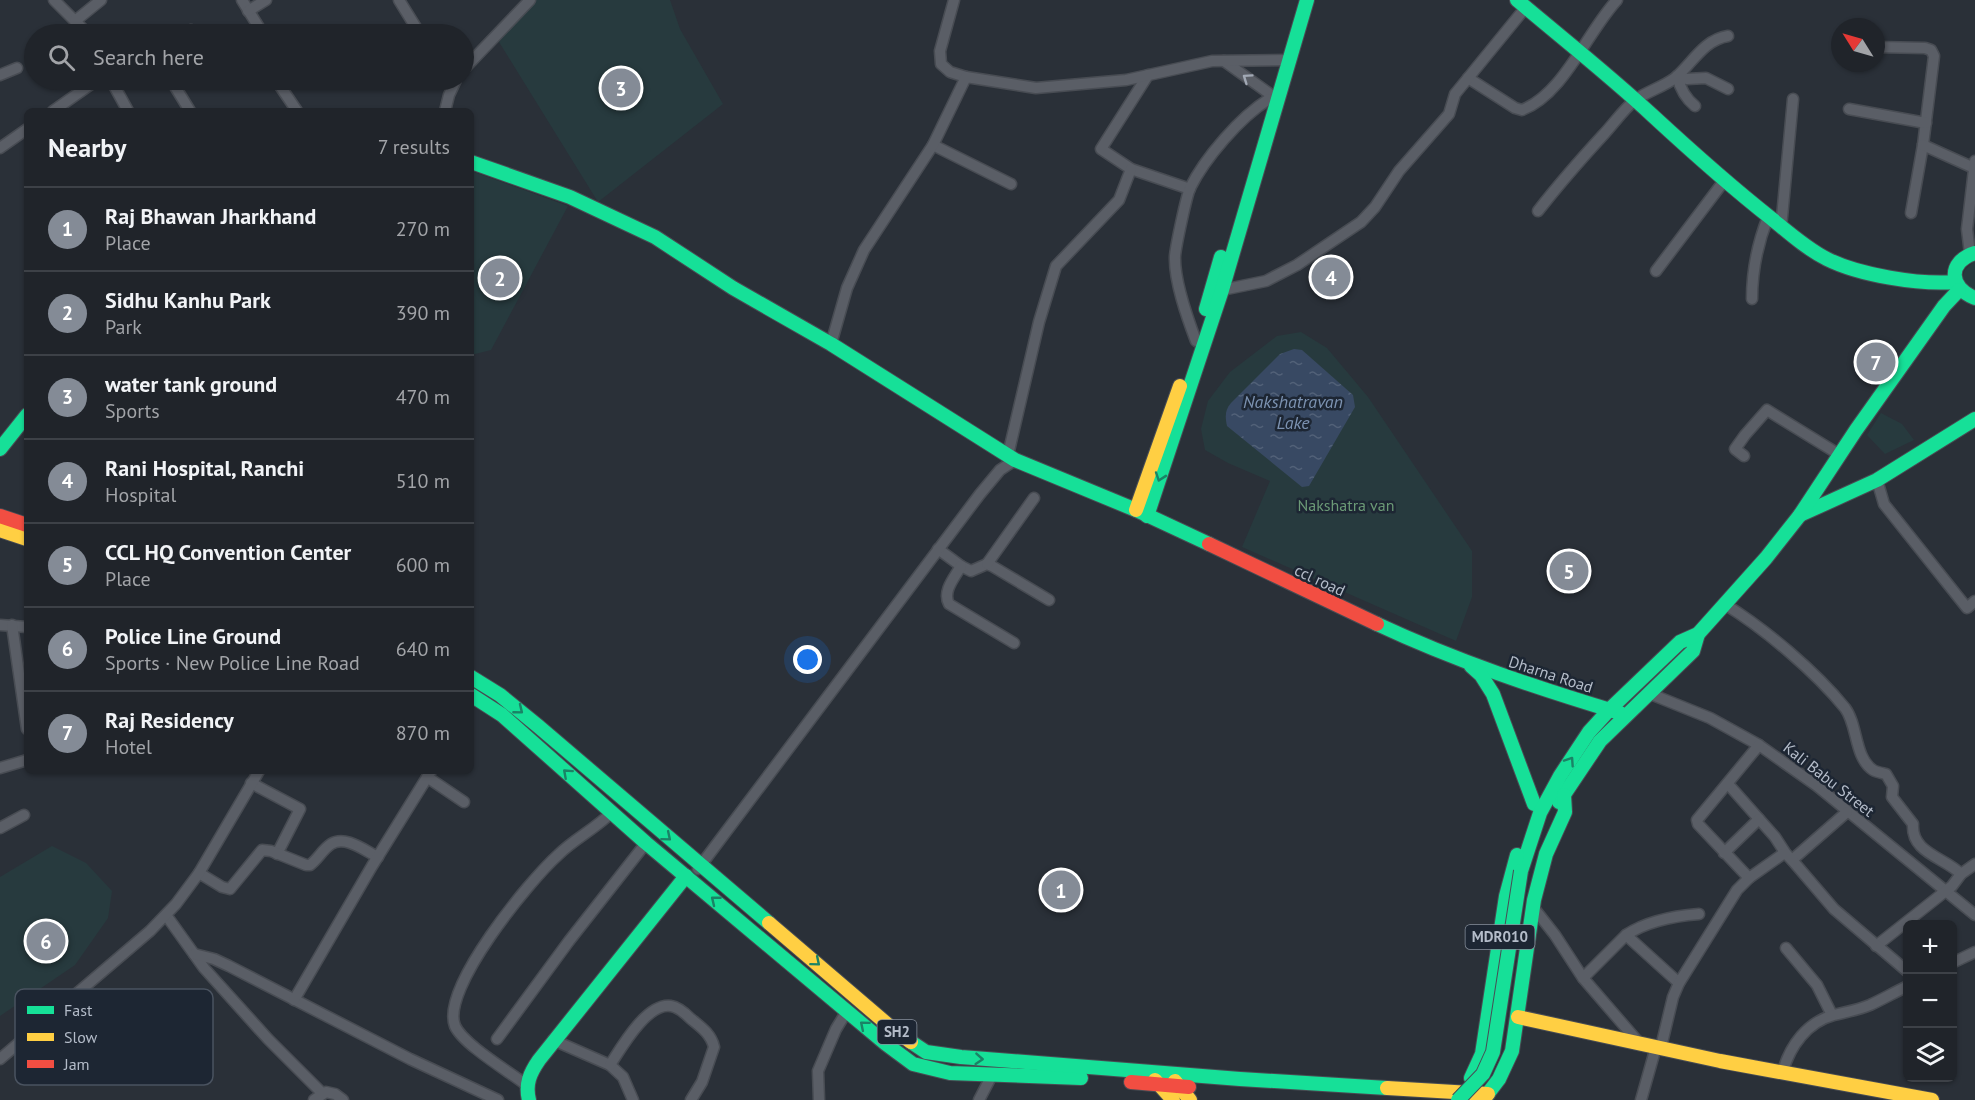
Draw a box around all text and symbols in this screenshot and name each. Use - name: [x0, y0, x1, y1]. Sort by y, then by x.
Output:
- north arrow: [1831, 18, 1885, 72]
- search box: [24, 24, 474, 90]
- icon: search: [45, 41, 78, 74]
- text: Search here: [93, 43, 204, 71]
- pin: 3: [602, 66, 640, 110]
- one-way arrow: [1243, 74, 1254, 85]
- text: Nearby: [48, 131, 126, 164]
- text: 7 results: [378, 134, 450, 160]
- text: Raj Bhawan Jharkhand: [105, 202, 316, 230]
- text: 1: [62, 216, 73, 242]
- text: 270 m: [396, 216, 450, 242]
- text: Place: [105, 230, 151, 256]
- pin: 4: [1312, 254, 1350, 300]
- pin: 2: [480, 256, 520, 300]
- text: Sidhu Kanhu Park: [105, 286, 271, 314]
- text: 2: [62, 300, 73, 326]
- text: 390 m: [396, 300, 450, 326]
- text: Park: [105, 314, 142, 340]
- pin: 7: [1856, 340, 1896, 385]
- text: water tank ground: [105, 370, 277, 398]
- text: 3: [62, 384, 73, 410]
- text: 470 m: [396, 384, 450, 410]
- water label: Nakshatravan Lake: [1243, 390, 1343, 434]
- text: Sports: [105, 398, 160, 424]
- text: Rani Hospital, Ranchi: [105, 454, 304, 482]
- text: 4: [62, 468, 73, 494]
- text: 510 m: [396, 468, 450, 494]
- one-way arrow: [1154, 471, 1167, 482]
- text: Hospital: [105, 482, 176, 508]
- park label: Nakshatra van: [1297, 495, 1395, 515]
- text: CCL HQ Convention Center: [105, 538, 351, 566]
- pin: 5: [1550, 548, 1588, 594]
- text: 5: [62, 552, 73, 578]
- text: 600 m: [396, 552, 450, 578]
- street label: ccl road: [1291, 560, 1349, 600]
- text: Place: [105, 566, 151, 592]
- text: Police Line Ground: [105, 622, 281, 650]
- text: 6: [62, 636, 73, 662]
- text: 640 m: [396, 636, 450, 662]
- your location: [793, 645, 822, 674]
- text: Sports · New Police Line Road: [105, 650, 360, 676]
- street label: Dharna Road: [1506, 651, 1596, 697]
- one-way arrow: [512, 703, 523, 714]
- text: Raj Residency: [105, 706, 234, 734]
- text: 7: [62, 720, 73, 746]
- text: 870 m: [396, 720, 450, 746]
- text: Hotel: [105, 734, 152, 760]
- street label: Kali Babu Street: [1779, 737, 1879, 821]
- one-way arrow: [1563, 756, 1574, 767]
- one-way arrow: [563, 769, 573, 780]
- one-way arrow: [660, 829, 671, 840]
- pin: 1: [1042, 868, 1080, 912]
- one-way arrow: [710, 896, 721, 907]
- pin: 6: [26, 918, 66, 964]
- map controls: [1903, 920, 1957, 1082]
- button: +: [1903, 920, 1957, 974]
- road number: MDR010: [1466, 925, 1534, 949]
- one-way arrow: [809, 955, 820, 966]
- button: −: [1903, 974, 1957, 1028]
- legend: [15, 989, 213, 1085]
- text: Fast: [64, 1000, 93, 1020]
- road number: SH2: [878, 1020, 916, 1044]
- one-way arrow: [860, 1021, 871, 1032]
- text: Slow: [64, 1027, 98, 1047]
- button: layers: [1903, 1028, 1957, 1082]
- one-way arrow: [974, 1052, 983, 1065]
- text: Jam: [63, 1054, 90, 1074]

